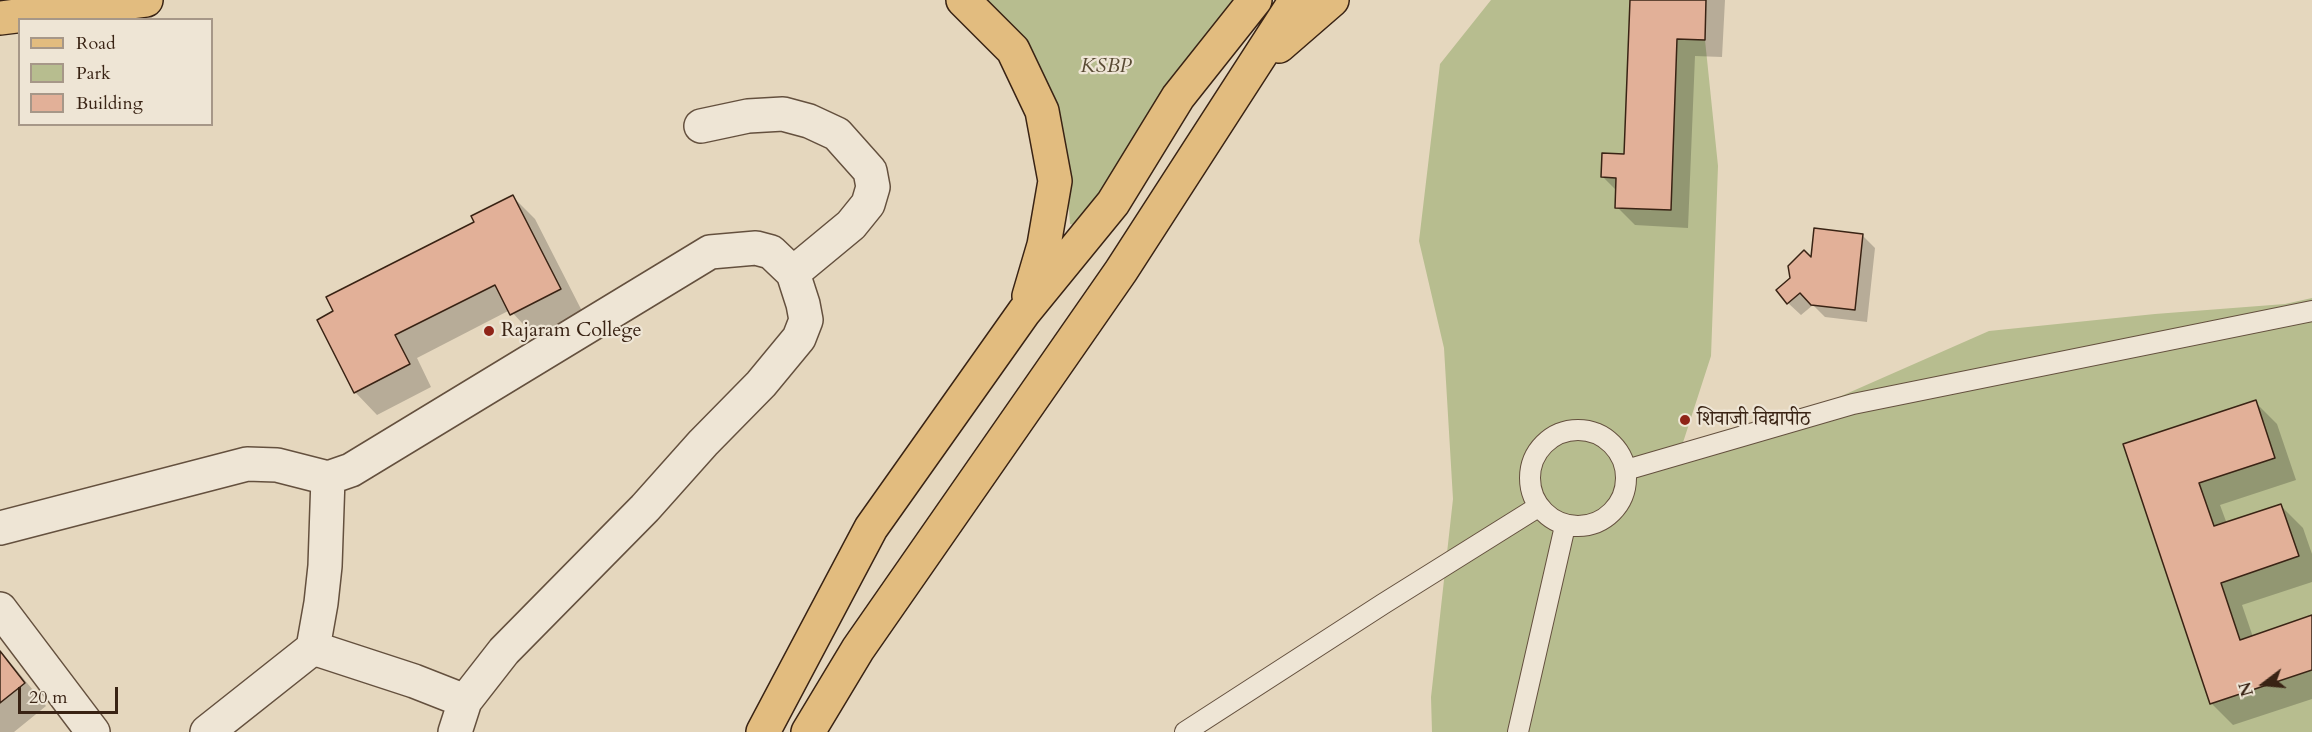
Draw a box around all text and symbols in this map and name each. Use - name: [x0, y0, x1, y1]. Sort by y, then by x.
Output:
- legend: [18, 18, 213, 126]
- text: Road: [76, 31, 116, 56]
- park label: KSBP: [1081, 55, 1131, 79]
- text: Park: [76, 61, 111, 86]
- text: Building: [76, 91, 143, 116]
- place label: Rajaram College: [501, 319, 642, 343]
- marker: Rajaram College: [482, 324, 496, 338]
- place label: शिवाजी विद्यापीठ: [1697, 408, 1810, 432]
- marker: शिवाजी विद्यापीठ: [1678, 413, 1692, 427]
- north arrow: [2234, 654, 2294, 714]
- scale bar: [21, 675, 122, 713]
- text: N: [2234, 679, 2259, 699]
- text: 20 m: [29, 685, 68, 710]

